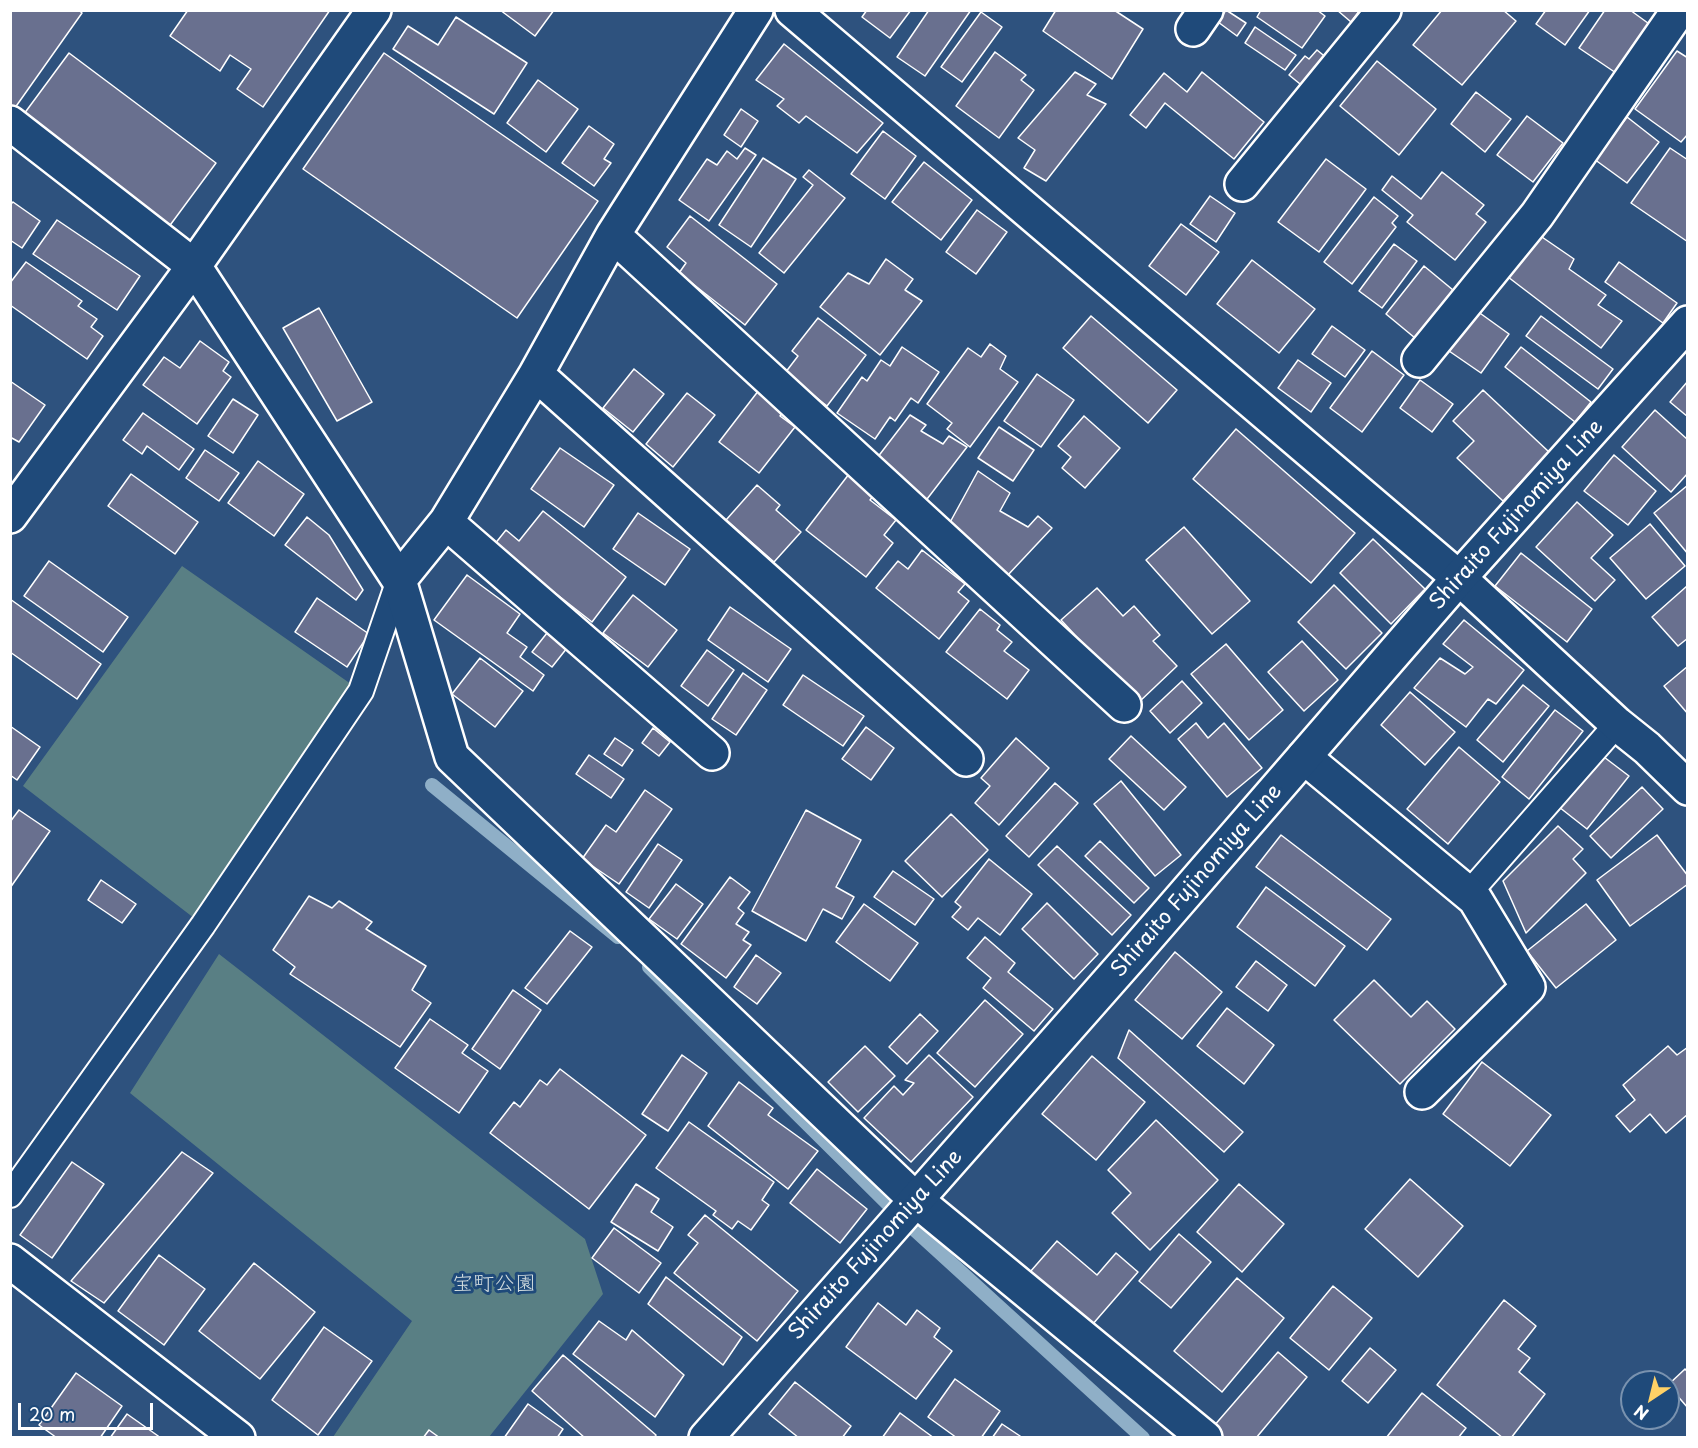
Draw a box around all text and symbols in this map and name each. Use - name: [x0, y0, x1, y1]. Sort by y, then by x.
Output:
- street label: Shiraito Fujinomiya Line: [1425, 415, 1609, 615]
- street label: Shiraito Fujinomiya Line: [1106, 779, 1288, 983]
- street label: Shiraito Fujinomiya Line: [784, 1145, 968, 1345]
- park label: 宝町公園: [452, 1271, 536, 1297]
- north arrow: [1620, 1370, 1680, 1430]
- scale bar: [21, 1391, 156, 1429]
- text: 20 m: [29, 1400, 75, 1427]
- text: N: [1629, 1400, 1653, 1427]

